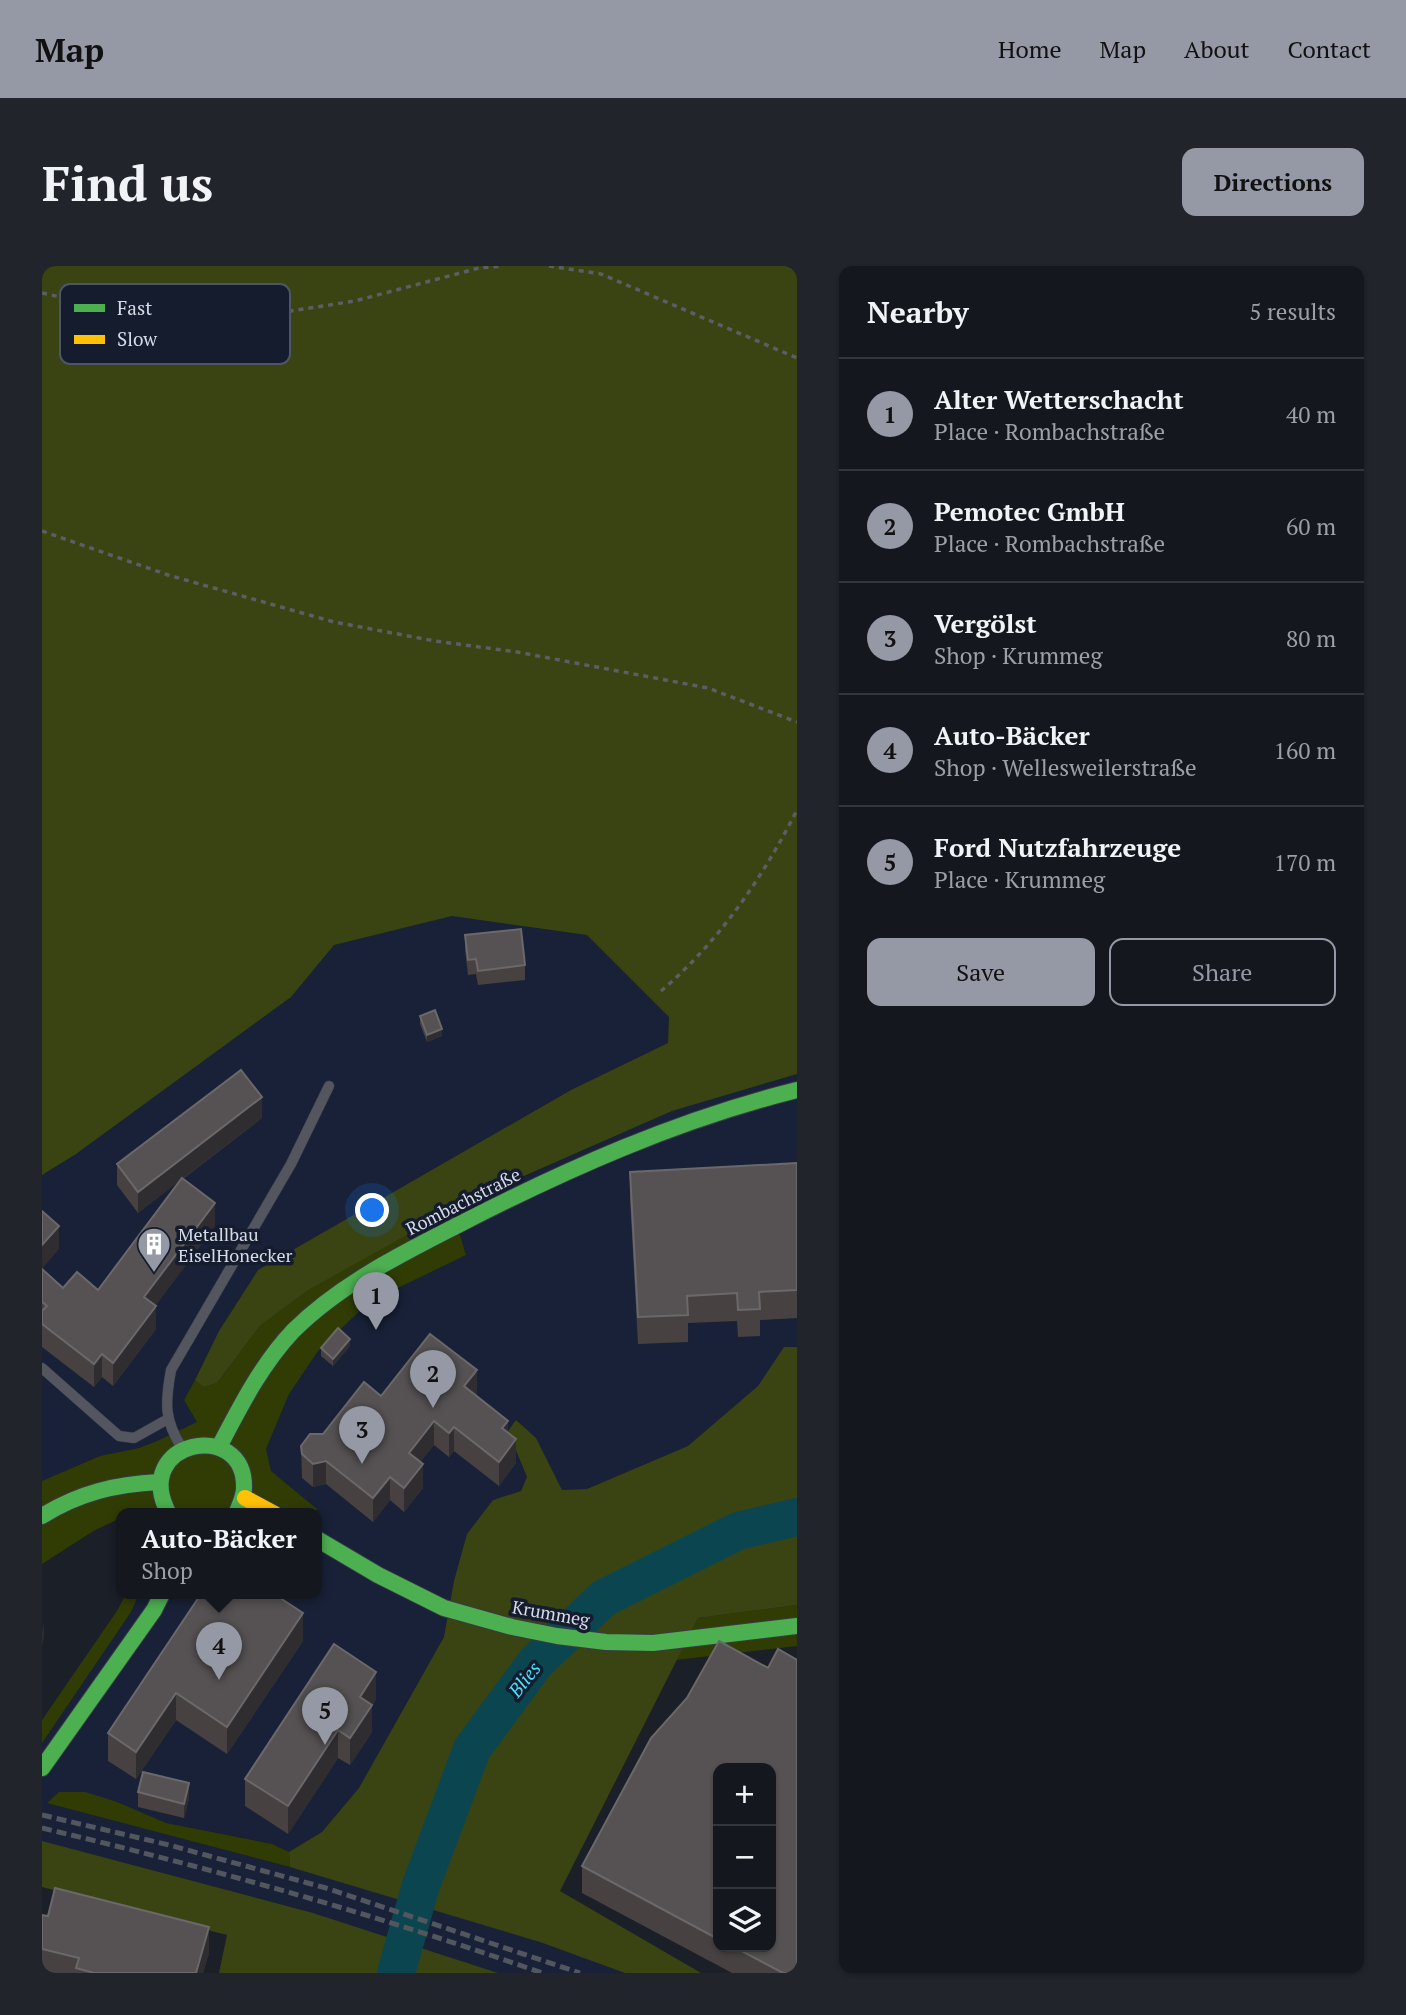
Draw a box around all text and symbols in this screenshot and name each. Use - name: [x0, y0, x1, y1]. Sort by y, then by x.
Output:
- text: Map: [35, 28, 104, 71]
- text: Home: [998, 33, 1062, 65]
- text: Map: [1100, 33, 1146, 65]
- text: About: [1184, 33, 1250, 65]
- text: Contact: [1288, 33, 1371, 65]
- button: Directions: [1182, 148, 1364, 216]
- text: Find us: [42, 150, 213, 215]
- legend: [60, 284, 290, 364]
- text: Nearby: [867, 292, 969, 332]
- text: Fast: [117, 295, 152, 320]
- text: 5 results: [1249, 296, 1336, 327]
- text: Slow: [117, 326, 158, 351]
- text: Alter Wetterschacht: [934, 382, 1184, 416]
- text: 1: [884, 399, 897, 430]
- text: 40 m: [1286, 399, 1336, 430]
- text: Place · Rombachstraße: [934, 416, 1165, 447]
- text: Pemotec GmbH: [934, 494, 1125, 528]
- text: 2: [884, 511, 897, 542]
- text: 60 m: [1286, 511, 1336, 542]
- text: Place · Rombachstraße: [934, 528, 1165, 559]
- text: Vergölst: [934, 606, 1037, 640]
- text: 3: [884, 623, 897, 654]
- text: 80 m: [1286, 623, 1336, 654]
- text: Shop · Krummeg: [934, 640, 1103, 671]
- text: Auto-Bäcker: [934, 718, 1090, 752]
- text: 4: [884, 735, 897, 766]
- text: 160 m: [1274, 735, 1336, 766]
- text: Shop · Wellesweilerstraße: [934, 752, 1197, 783]
- text: Ford Nutzfahrzeuge: [934, 830, 1181, 864]
- text: 5: [884, 847, 897, 878]
- text: 170 m: [1274, 847, 1336, 878]
- text: Place · Krummeg: [934, 864, 1105, 895]
- button: Save: [867, 938, 1095, 1006]
- button: Share: [1109, 938, 1336, 1006]
- street label: Rombachstraße: [402, 1162, 524, 1240]
- your location: [355, 1193, 389, 1227]
- place label: Metallbau EiselHonecker: [178, 1222, 292, 1267]
- building icon: Metallbau EiselHonecker: [135, 1225, 173, 1274]
- pin: 1: [353, 1272, 399, 1330]
- pin: 2: [410, 1350, 456, 1408]
- pin: 3: [339, 1406, 385, 1464]
- popup: [116, 1508, 322, 1599]
- text: Auto-Bäcker: [141, 1521, 297, 1555]
- text: Shop: [141, 1555, 193, 1586]
- street label: Krummeg: [510, 1594, 592, 1632]
- pin: 4: [196, 1622, 242, 1680]
- water label: Blies: [502, 1656, 546, 1703]
- pin: 5: [302, 1687, 348, 1745]
- map controls: [713, 1763, 776, 1952]
- button: +: [713, 1763, 776, 1826]
- button: −: [713, 1826, 776, 1889]
- button: layers: [713, 1889, 776, 1952]

